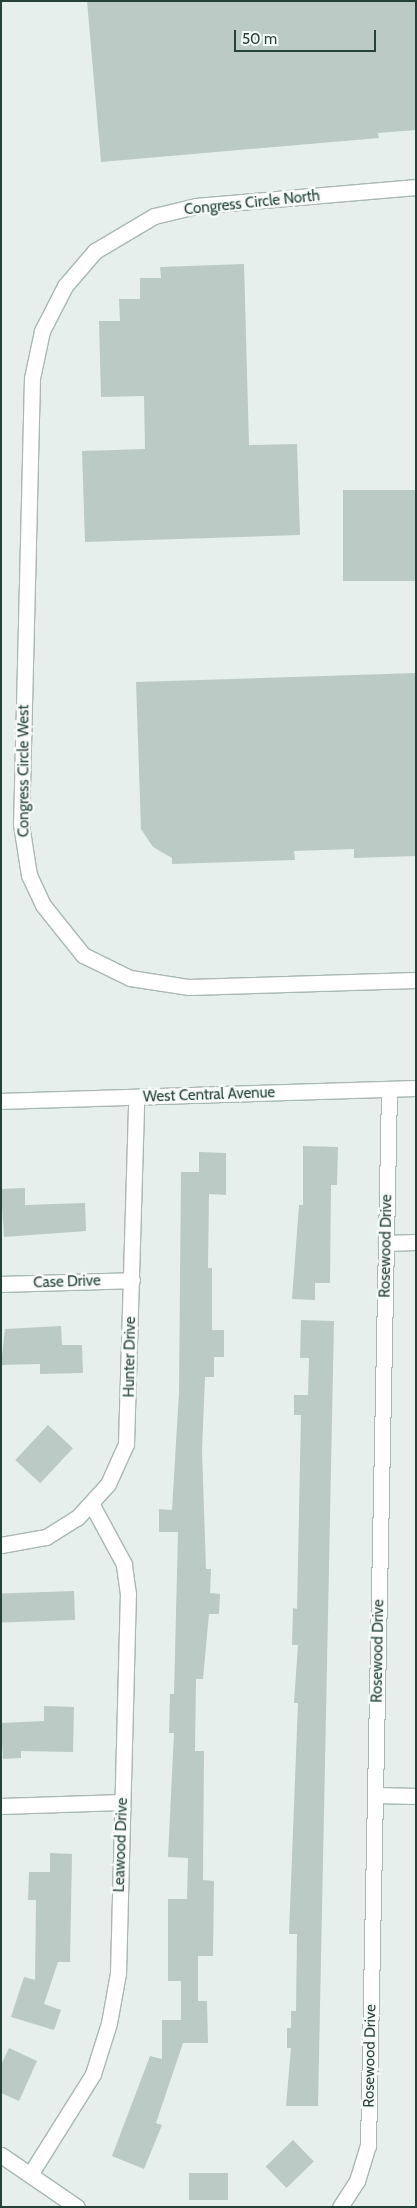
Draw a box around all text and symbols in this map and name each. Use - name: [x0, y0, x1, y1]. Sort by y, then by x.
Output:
- scale bar: [237, 20, 380, 52]
- text: 50 m: [242, 30, 277, 48]
- street label: Congress Circle North: [183, 187, 321, 219]
- street label: Congress Circle West: [15, 705, 33, 837]
- street label: West Central Avenue: [143, 1084, 275, 1106]
- street label: Rosewood Drive: [376, 1194, 396, 1298]
- street label: Case Drive: [33, 1272, 101, 1292]
- street label: Hunter Drive: [120, 1316, 140, 1398]
- street label: Rosewood Drive: [368, 1599, 388, 1703]
- street label: Leawood Drive: [110, 1797, 132, 1893]
- street label: Rosewood Drive: [360, 2004, 380, 2108]

